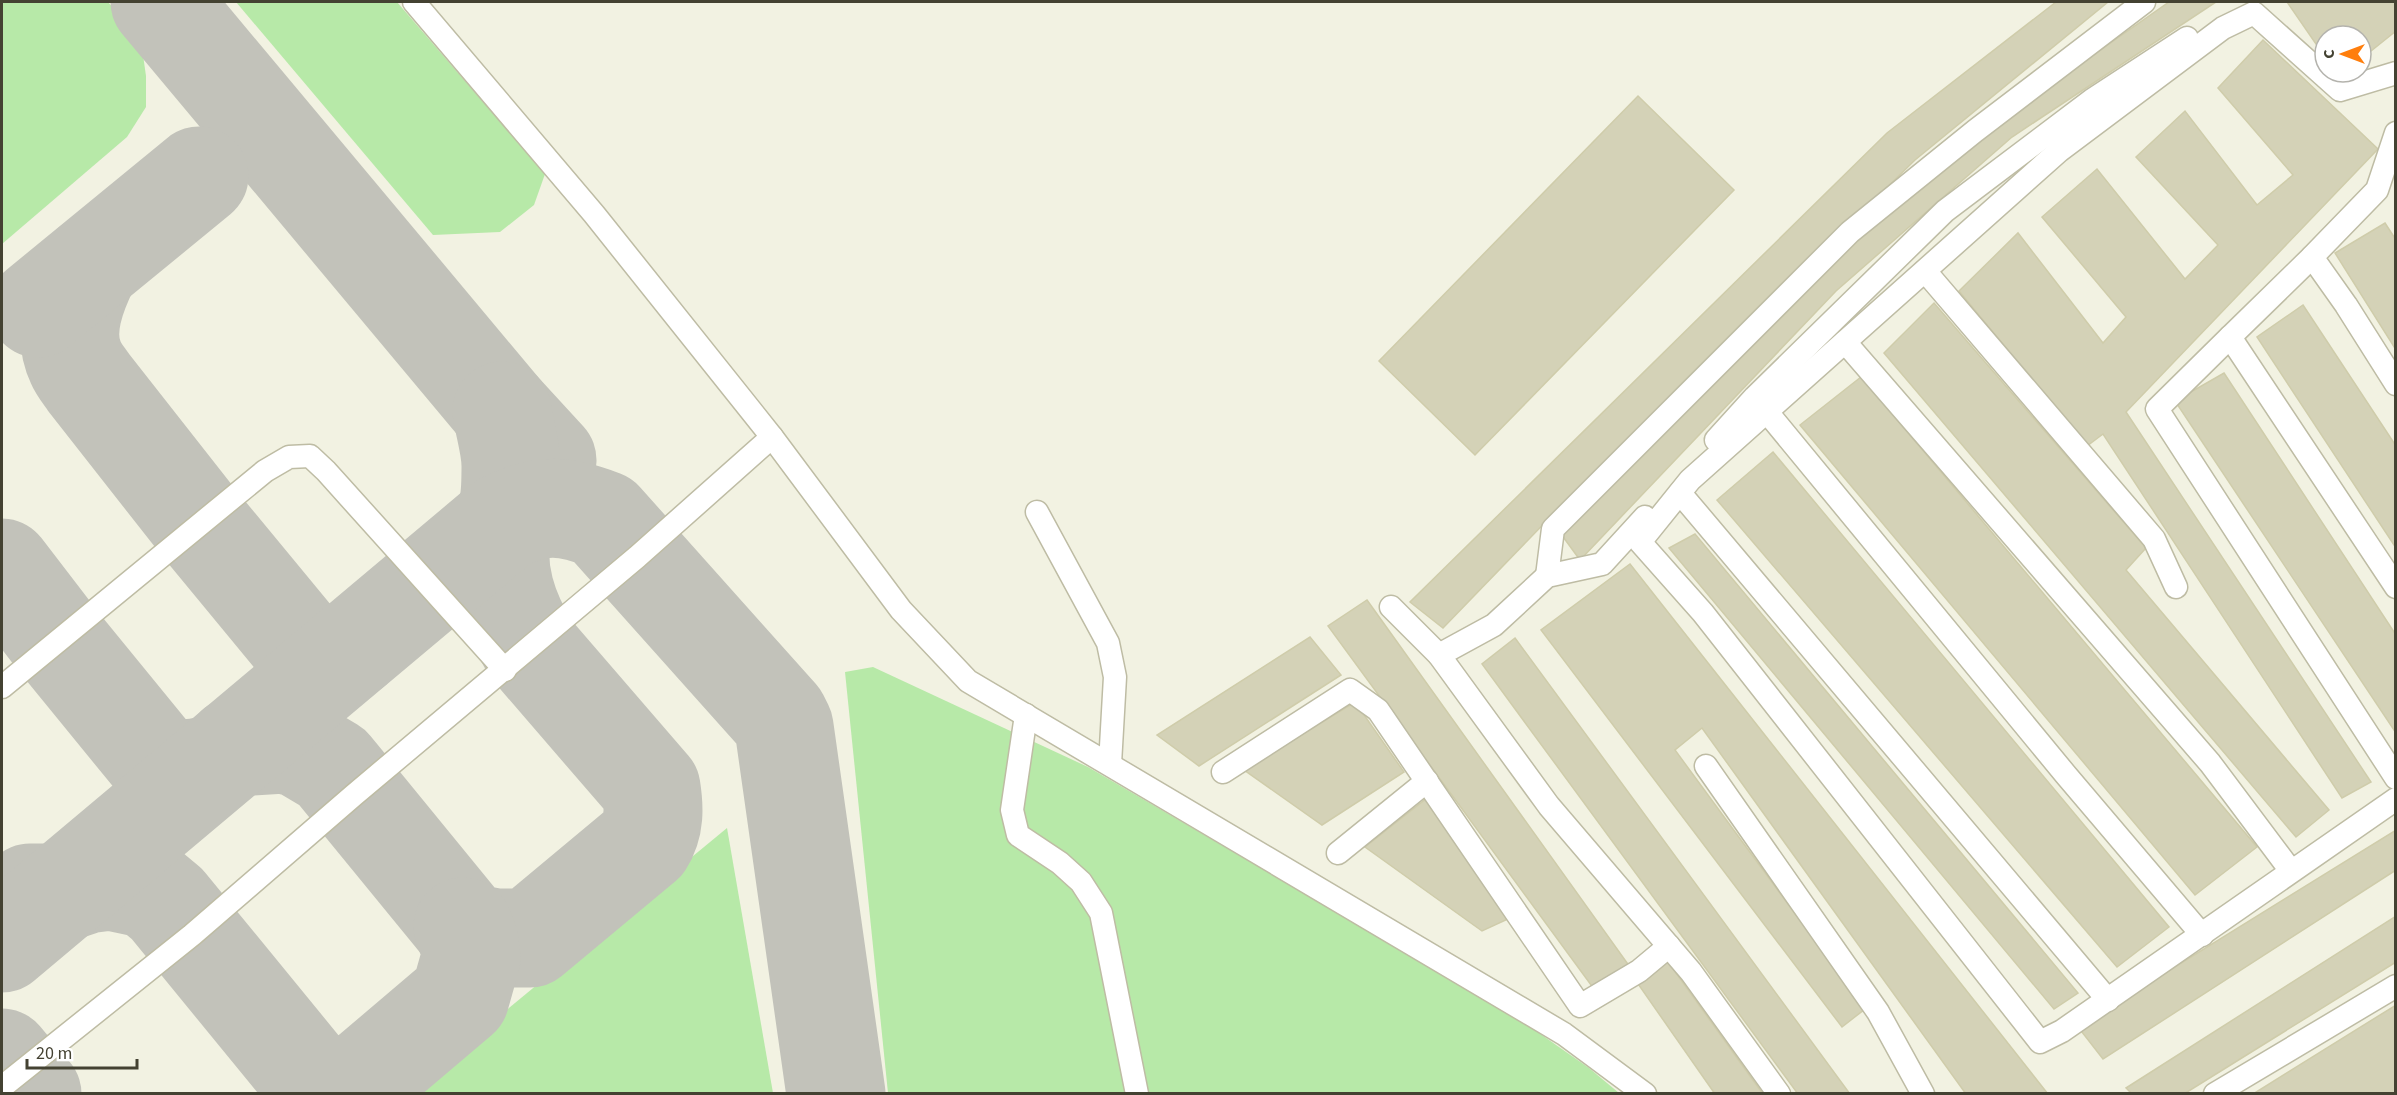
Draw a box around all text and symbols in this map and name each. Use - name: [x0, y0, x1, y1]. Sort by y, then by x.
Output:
- north arrow: [2313, 24, 2373, 84]
- text: С: [2318, 49, 2340, 59]
- scale bar: [27, 1032, 136, 1070]
- text: 20 m: [36, 1041, 72, 1066]

